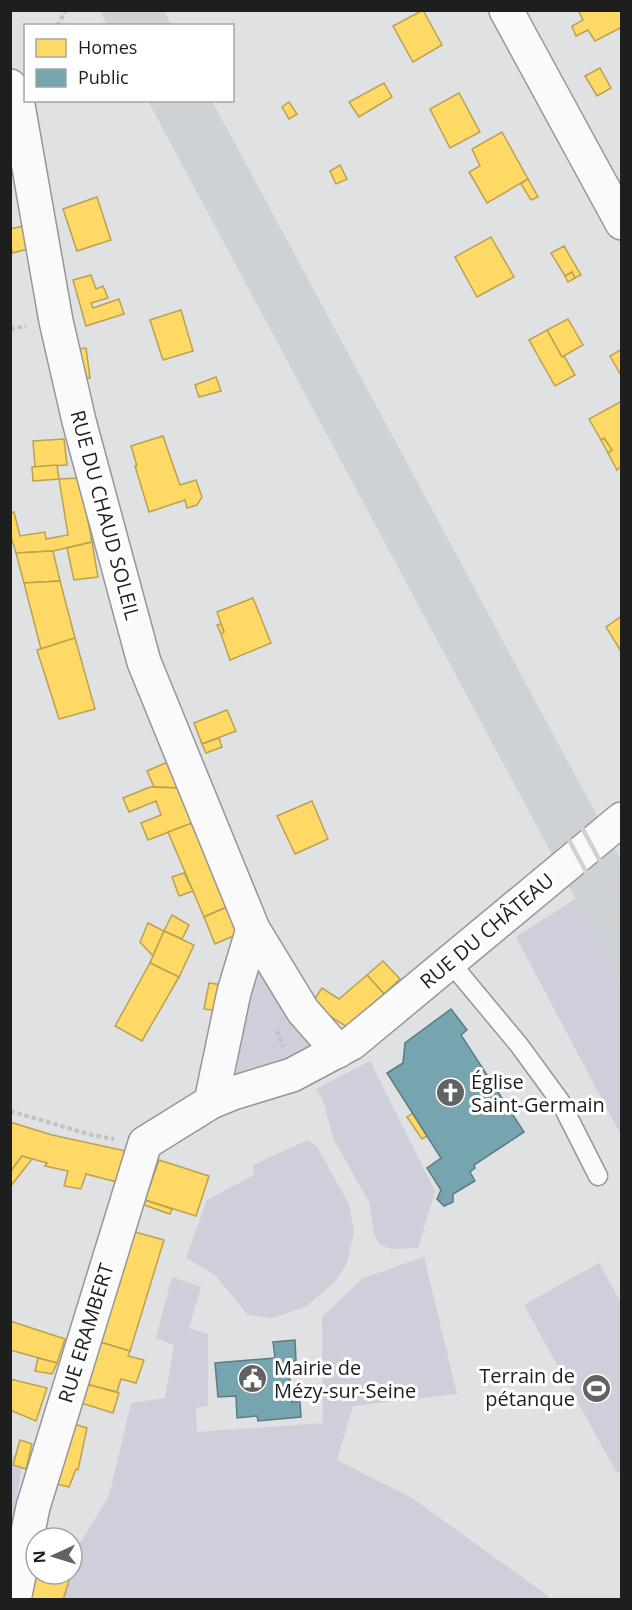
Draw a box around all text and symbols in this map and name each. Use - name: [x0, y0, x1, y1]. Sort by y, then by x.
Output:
- legend: [24, 24, 234, 102]
- text: Homes: [78, 35, 137, 59]
- text: Public: [78, 65, 129, 89]
- street label: RUE DU CHAUD SOLEIL: [65, 407, 146, 623]
- street label: RUE DU CHÂTEAU: [414, 867, 559, 995]
- place label: Église Saint-Germain: [471, 1068, 605, 1118]
- church icon: Église Saint-Germain: [434, 1077, 466, 1109]
- street label: RUE ERAMBERT: [51, 1260, 120, 1406]
- place label: Mairie de Mézy-sur-Seine: [274, 1354, 416, 1404]
- place label: Terrain de pétanque: [479, 1362, 575, 1412]
- public building icon: Mairie de Mézy-sur-Seine: [237, 1363, 269, 1395]
- sports icon: Terrain de pétanque: [580, 1372, 612, 1404]
- north arrow: [24, 1526, 84, 1586]
- text: N: [28, 1550, 50, 1564]

